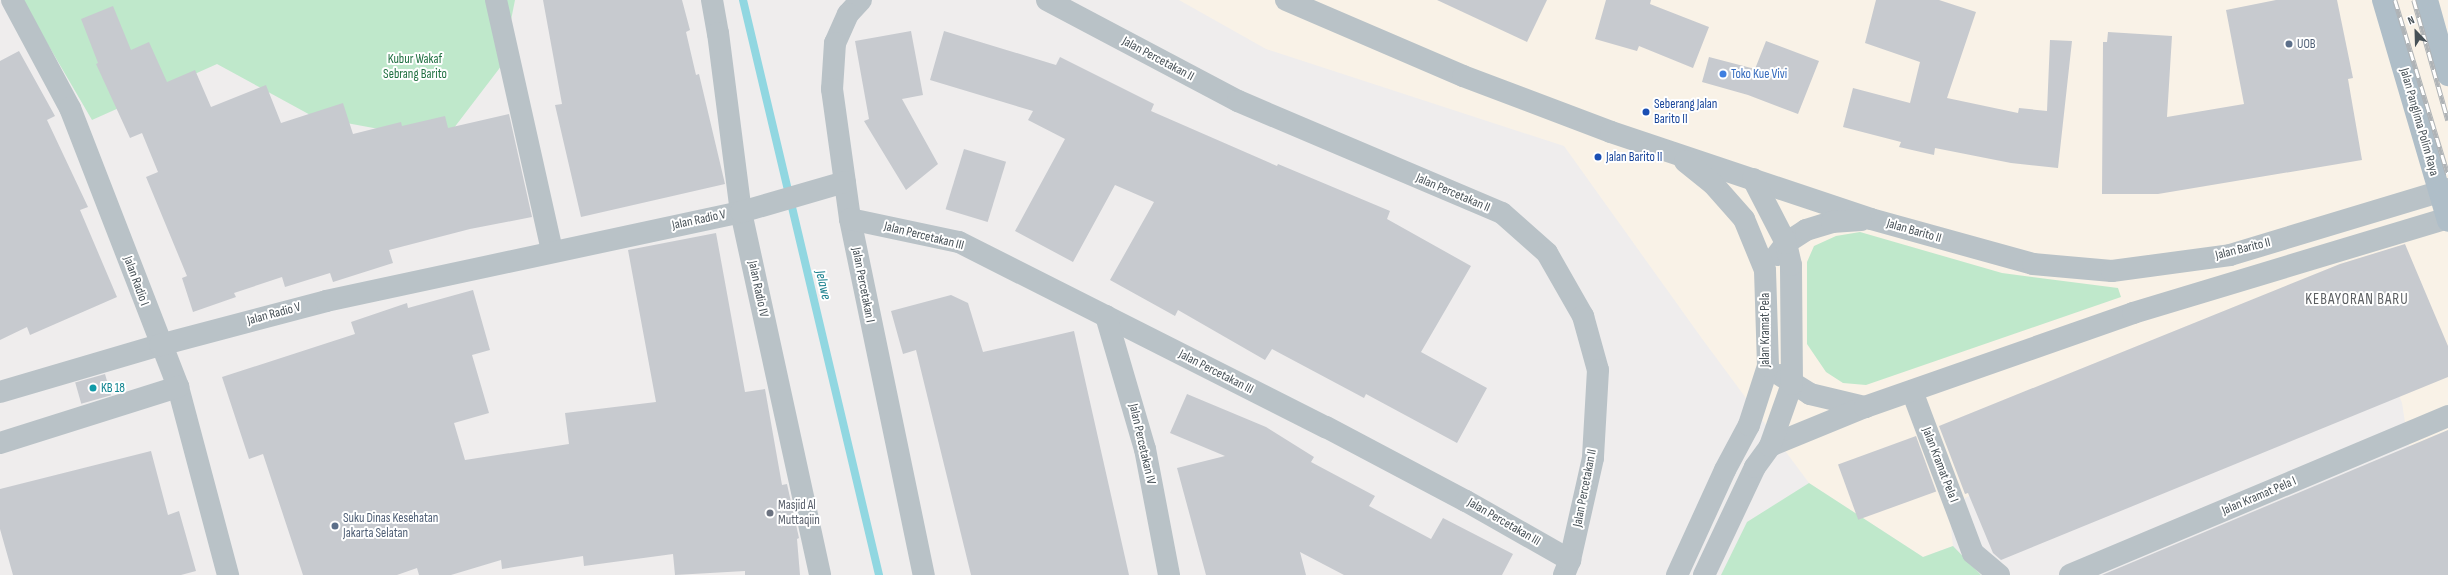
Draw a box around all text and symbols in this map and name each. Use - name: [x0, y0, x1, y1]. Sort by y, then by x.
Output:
- north arrow: [2396, 12, 2436, 52]
- text: N: [2406, 13, 2416, 28]
- street label: Jalan Percetakan II: [1119, 34, 1197, 84]
- place label: UOB: [2297, 36, 2316, 52]
- marker: UOB: [2284, 39, 2294, 49]
- park label: Kubur Wakaf Sebrang Barito: [383, 52, 447, 83]
- place label: Toko Kue Vivi: [1731, 66, 1787, 82]
- street label: Jalan Panglima Polim Raya: [2396, 66, 2442, 178]
- marker: Toko Kue Vivi: [1718, 69, 1728, 79]
- place label: Seberang Jalan Barito II: [1654, 97, 1717, 128]
- marker: Seberang Jalan Barito II: [1641, 107, 1651, 117]
- place label: Jalan Barito II: [1606, 149, 1662, 165]
- marker: Jalan Barito II: [1593, 152, 1603, 162]
- street label: Jalan Percetakan II: [1414, 170, 1492, 216]
- street label: Jalan Radio V: [671, 207, 727, 233]
- street label: Jalan Barito II: [1885, 216, 1943, 246]
- street label: Jalan Percetakan III: [882, 219, 966, 253]
- street label: Jalan Barito II: [2214, 235, 2272, 263]
- street label: Jalan Percetakan I: [848, 246, 878, 324]
- street label: Jalan Radio I: [120, 254, 152, 308]
- street label: Jalan Radio IV: [744, 259, 772, 319]
- water label: Jelawe: [811, 269, 835, 301]
- district label: KEBAYORAN BARU: [2305, 291, 2409, 309]
- street label: Jalan Kramat Pela: [1757, 293, 1773, 367]
- street label: Jalan Radio V: [246, 299, 302, 329]
- street label: Jalan Percetakan III: [1176, 347, 1256, 397]
- place label: KB 18: [101, 380, 125, 396]
- marker: KB 18: [88, 383, 98, 393]
- street label: Jalan Percetakan IV: [1125, 402, 1159, 486]
- street label: Jalan Kramat Pela I: [1919, 425, 1961, 505]
- street label: Jalan Percetakan II: [1570, 448, 1600, 528]
- street label: Jalan Kramat Pela I: [2219, 473, 2299, 519]
- street label: Jalan Percetakan III: [1465, 495, 1543, 549]
- place label: Masjid Al Muttaqiin: [778, 498, 820, 529]
- marker: Masjid Al Muttaqiin: [765, 508, 775, 518]
- place label: Suku Dinas Kesehatan Jakarta Selatan: [343, 511, 438, 542]
- marker: Suku Dinas Kesehatan Jakarta Selatan: [330, 521, 340, 531]

